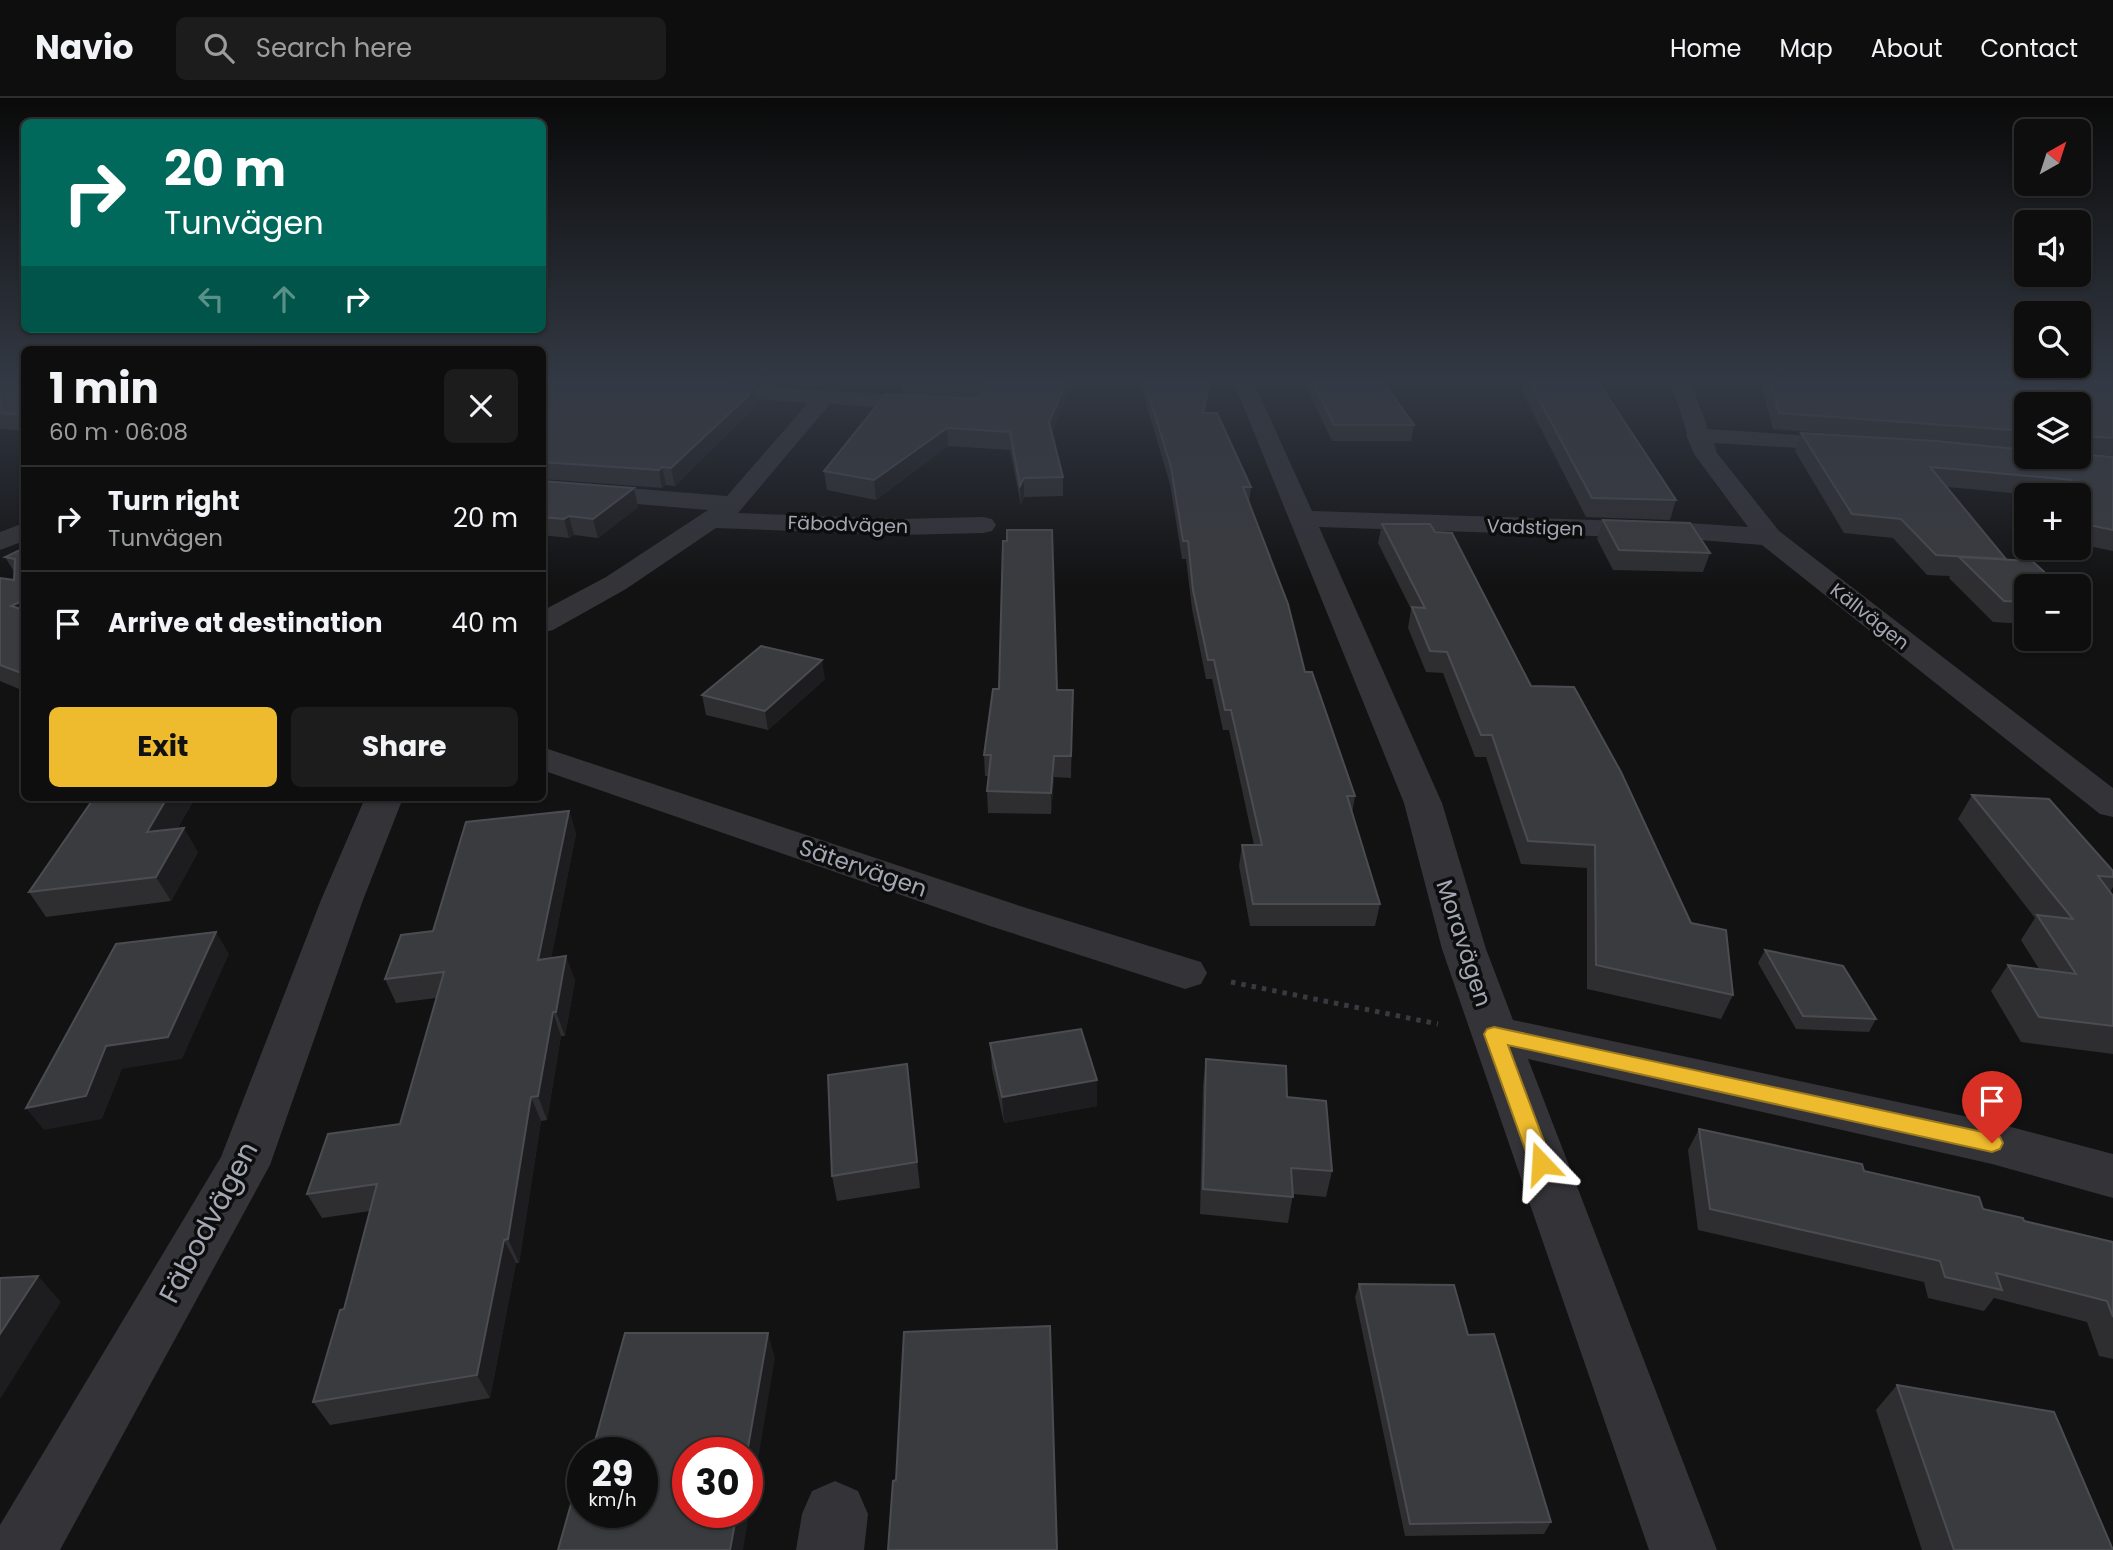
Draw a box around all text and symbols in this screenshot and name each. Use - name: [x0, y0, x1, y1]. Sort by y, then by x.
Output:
- search box: [176, 17, 666, 80]
- text: Navio: [35, 24, 134, 71]
- icon: search: [200, 29, 238, 67]
- text: Search here: [256, 30, 412, 66]
- text: Home: [1670, 32, 1742, 65]
- text: Map: [1780, 32, 1833, 65]
- text: About: [1871, 32, 1942, 65]
- text: Contact: [1980, 32, 2078, 65]
- north arrow: [2014, 119, 2091, 196]
- map controls: [2014, 119, 2091, 651]
- text: 20 m: [164, 135, 286, 203]
- icon: right: [49, 147, 140, 238]
- text: Tunvägen: [164, 200, 324, 245]
- button: sound: [2014, 210, 2091, 287]
- icon: left: [192, 280, 230, 318]
- icon: ahead: [265, 280, 303, 318]
- icon: right: [338, 280, 376, 318]
- button: search: [2014, 301, 2091, 378]
- text: 1 min: [49, 359, 159, 418]
- button: close: [444, 369, 518, 443]
- button: layers: [2014, 392, 2091, 469]
- text: 60 m · 06:08: [49, 416, 188, 448]
- text: Turn right: [108, 483, 240, 519]
- button: +: [2014, 483, 2091, 560]
- icon: right: [49, 500, 87, 538]
- text: 20 m: [453, 500, 518, 536]
- street label: Fäbodvägen: [787, 509, 909, 540]
- street label: Vadstigen: [1486, 512, 1584, 543]
- text: Tunvägen: [108, 522, 223, 554]
- button: −: [2014, 574, 2091, 651]
- street label: Källvägen: [1824, 577, 1915, 656]
- icon: arrive: [49, 605, 87, 643]
- text: Arrive at destination: [108, 605, 383, 641]
- text: 40 m: [452, 605, 518, 641]
- button: Exit: [49, 707, 277, 787]
- button: Share: [291, 707, 518, 787]
- street label: Sätervägen: [795, 831, 931, 905]
- street label: Moravägen: [1428, 875, 1500, 1011]
- pin: [1962, 1071, 2022, 1143]
- icon: arrive: [1973, 1082, 2011, 1120]
- position arrow: [1504, 1126, 1578, 1200]
- street label: Fäbodvägen: [150, 1135, 267, 1310]
- speed limit sign: 30: [672, 1437, 763, 1528]
- text: 29: [592, 1449, 633, 1498]
- text: km/h: [589, 1487, 636, 1512]

